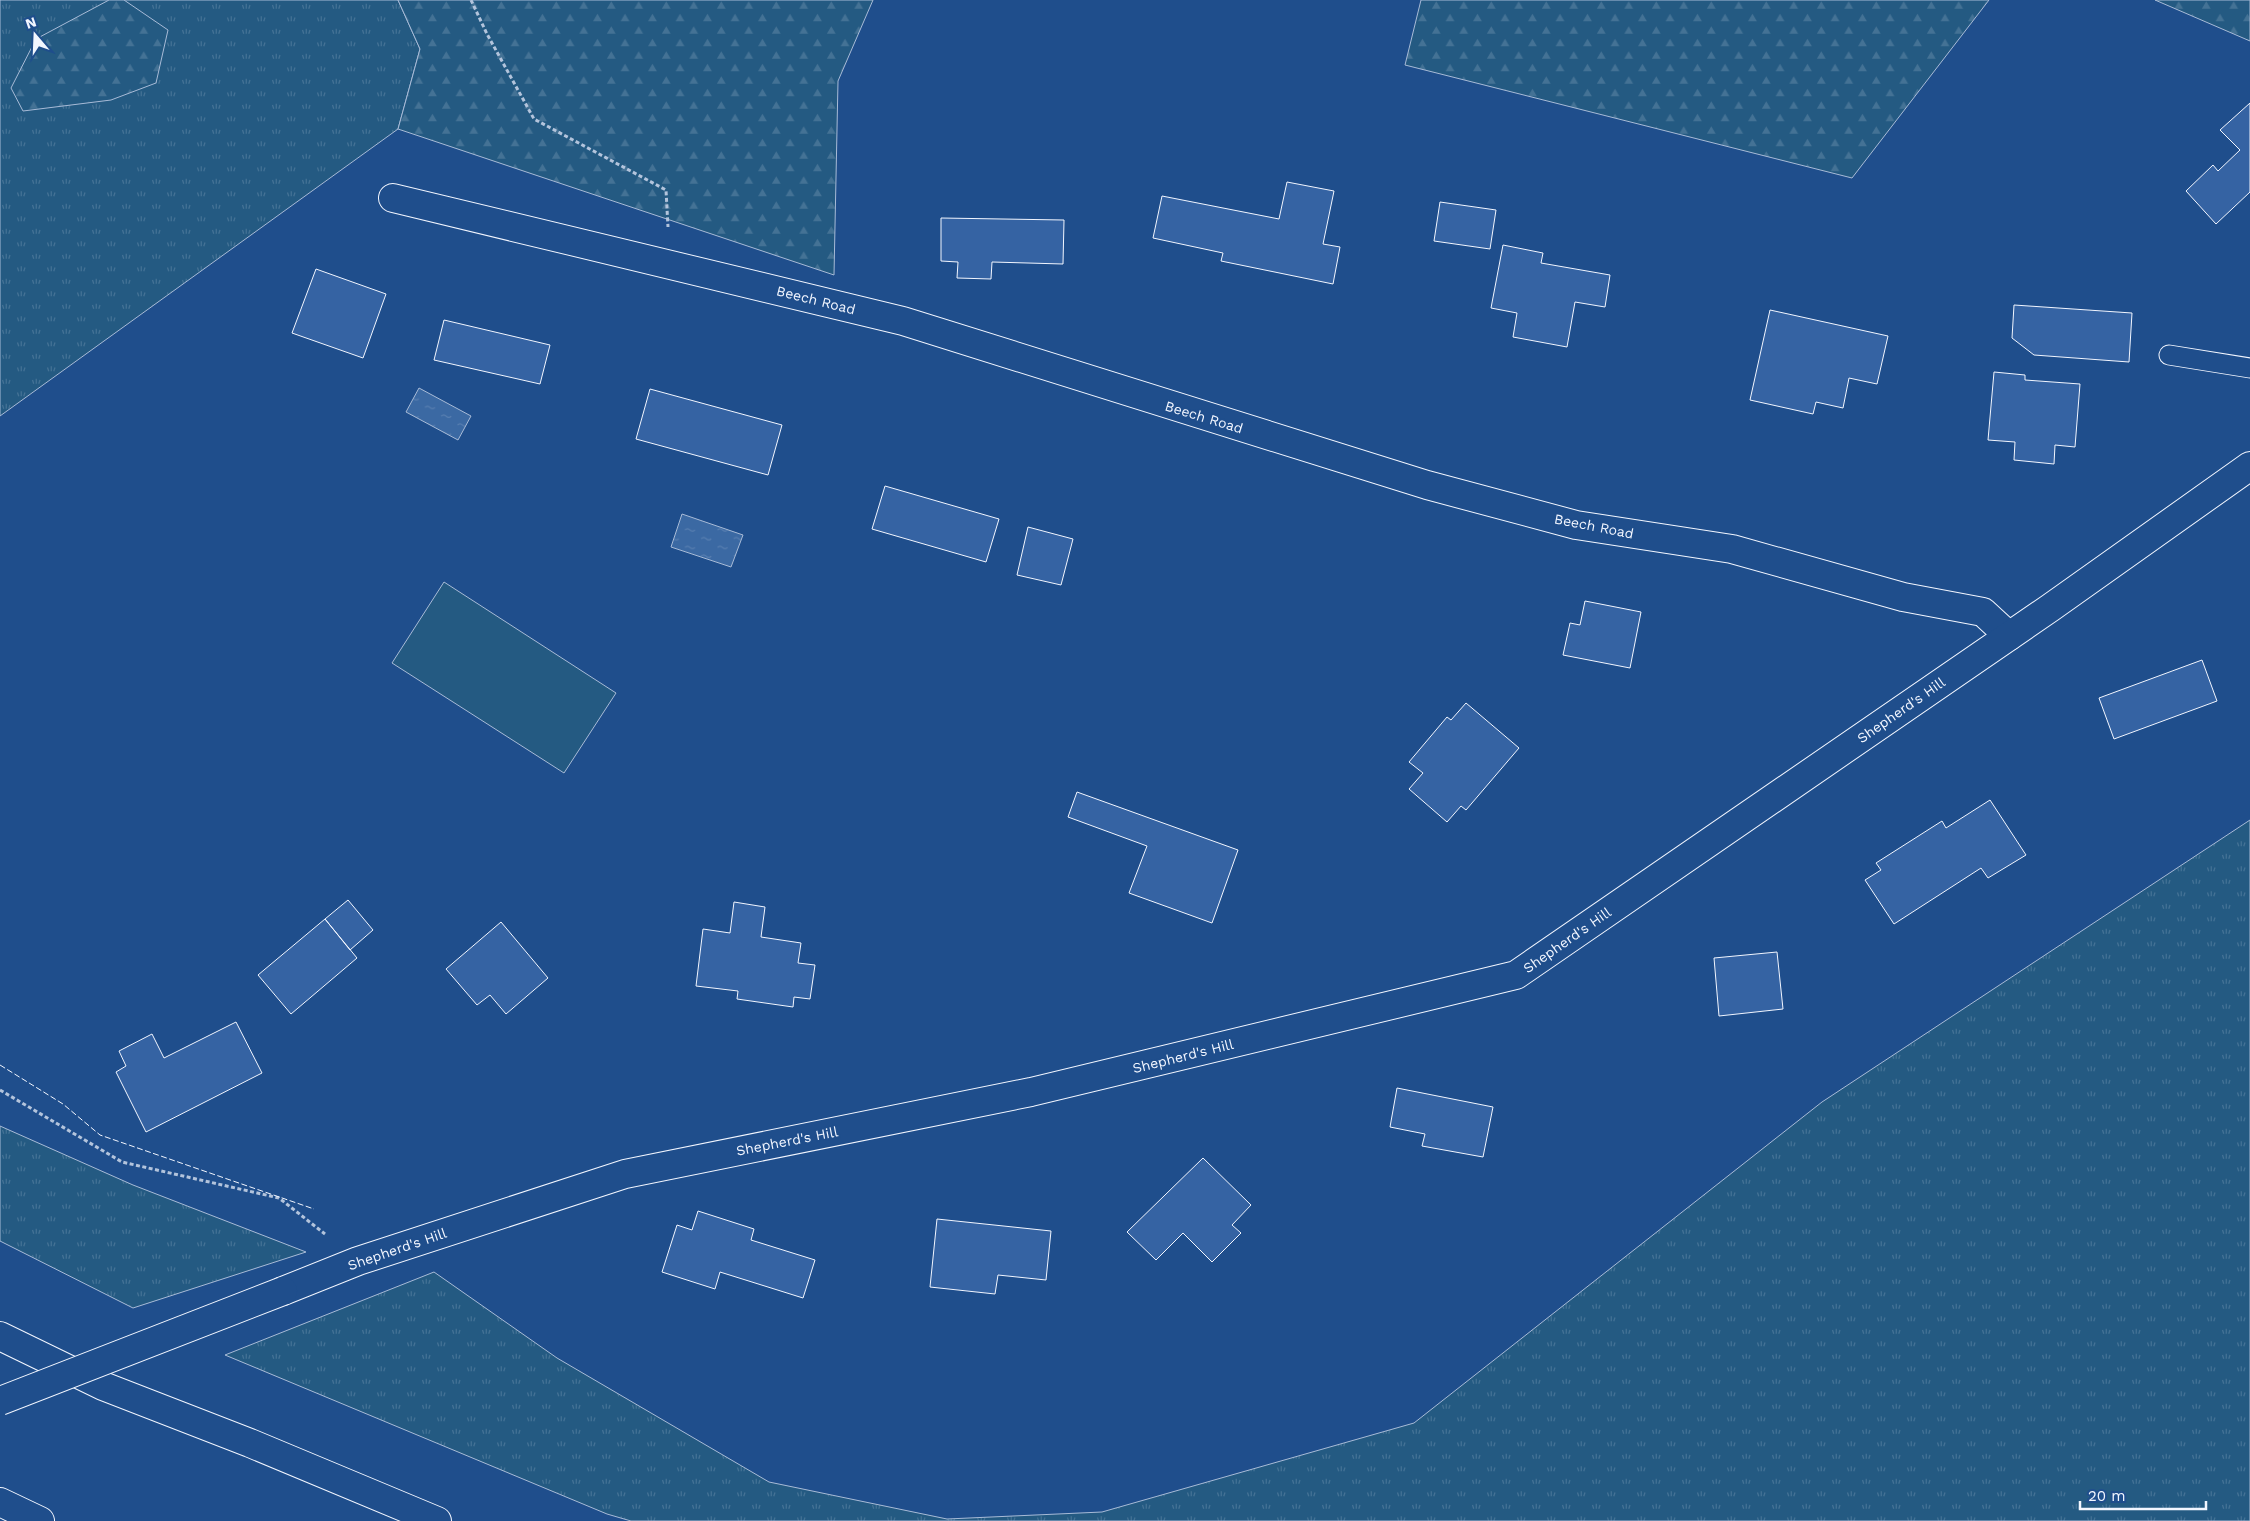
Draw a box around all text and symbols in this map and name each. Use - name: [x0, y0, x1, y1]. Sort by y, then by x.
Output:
- north arrow: [10, 10, 60, 60]
- text: N: [23, 13, 38, 32]
- street label: Beech Road: [775, 282, 857, 318]
- street label: Beech Road: [1163, 398, 1245, 436]
- street label: Beech Road: [1553, 510, 1635, 542]
- street label: Shepherd's Hill: [1854, 673, 1948, 746]
- street label: Shepherd's Hill: [1520, 903, 1614, 976]
- street label: Shepherd's Hill: [1131, 1036, 1236, 1076]
- street label: Shepherd's Hill: [735, 1123, 840, 1159]
- street label: Shepherd's Hill: [346, 1224, 449, 1273]
- scale bar: [2080, 1478, 2206, 1510]
- text: 20 m: [2088, 1487, 2126, 1505]

